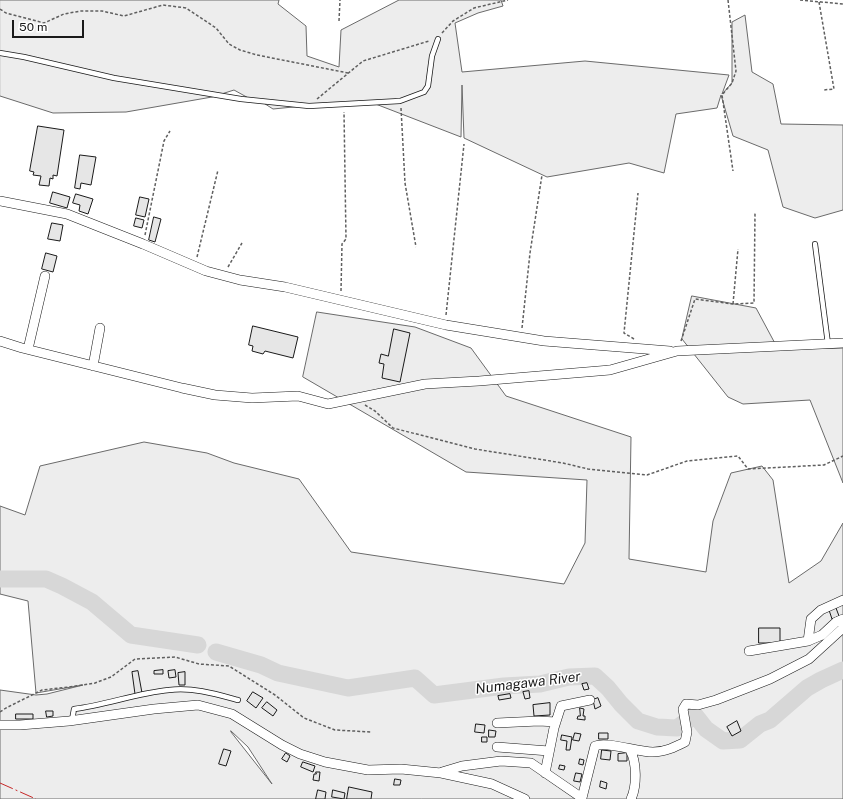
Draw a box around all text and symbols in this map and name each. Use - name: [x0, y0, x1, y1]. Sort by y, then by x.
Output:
- scale bar: [14, 12, 86, 38]
- text: 50 m: [19, 20, 47, 34]
- water label: Numagawa River: [475, 668, 581, 698]

